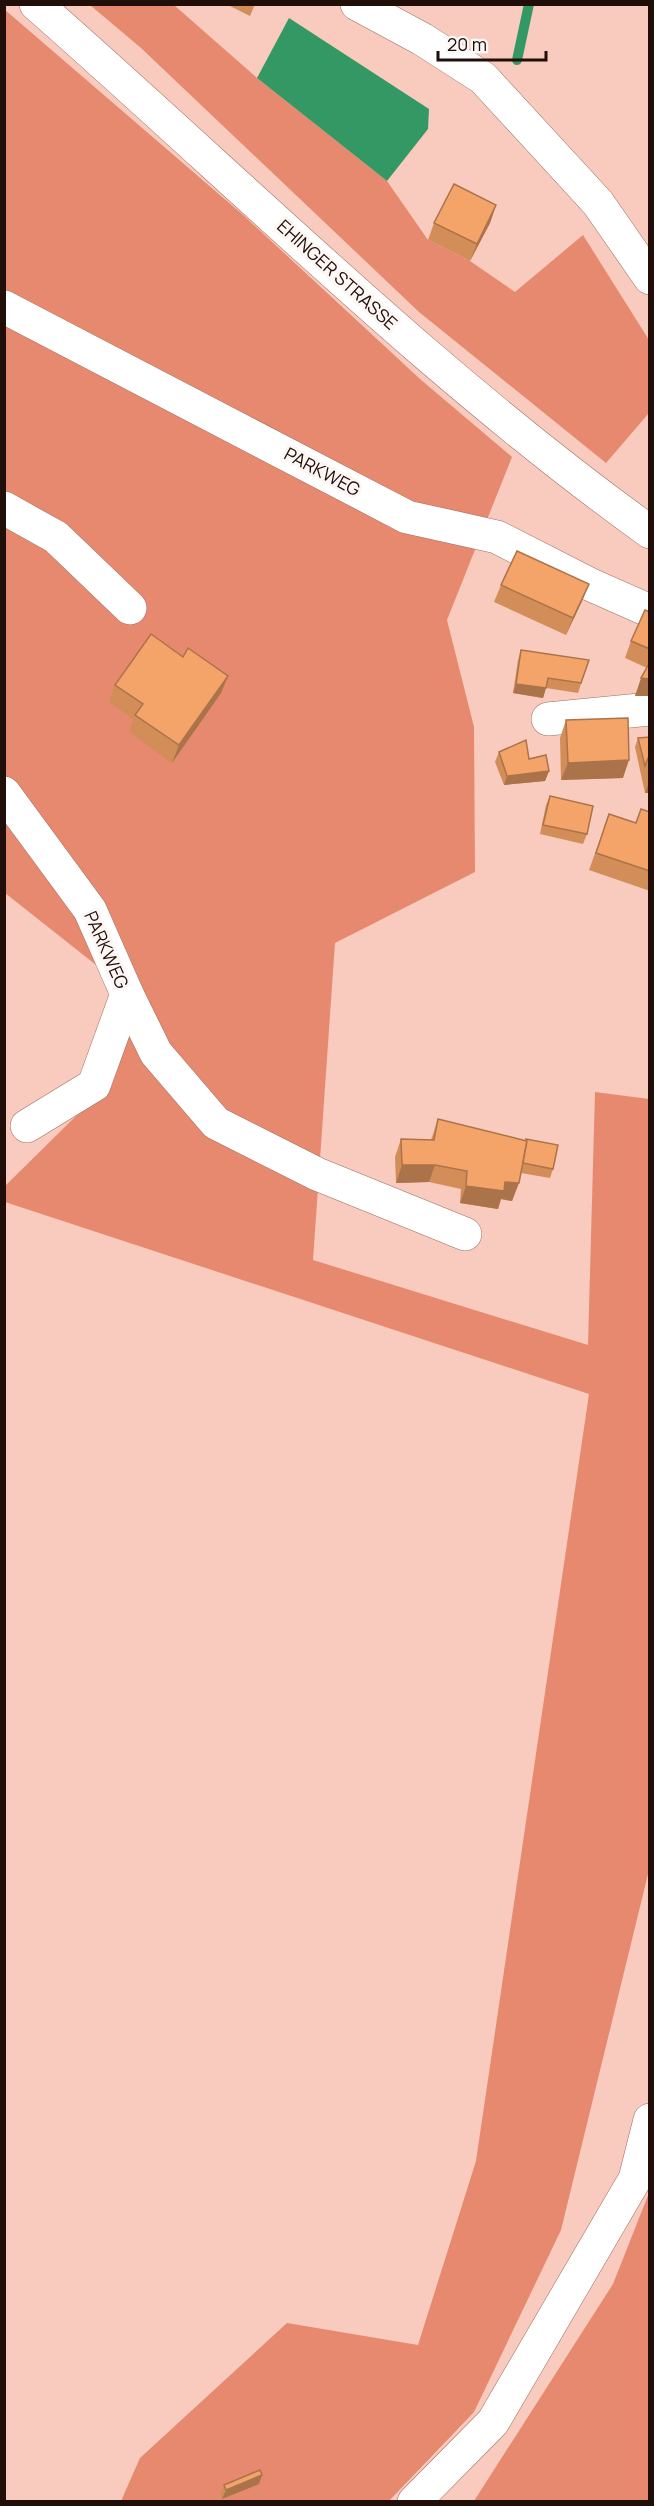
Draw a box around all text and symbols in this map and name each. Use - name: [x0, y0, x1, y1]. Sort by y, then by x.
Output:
- scale bar: [438, 24, 546, 62]
- text: 20 m: [447, 32, 487, 56]
- street label: EHINGER STRASSE: [272, 214, 403, 335]
- street label: PARKWEG: [280, 441, 365, 501]
- street label: PARKWEG: [79, 907, 135, 993]

